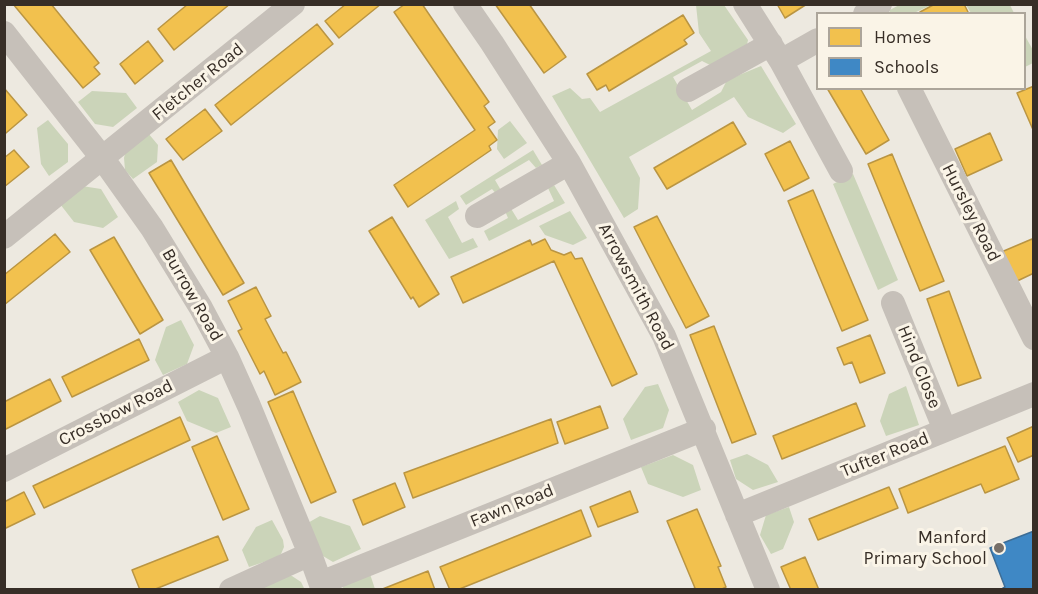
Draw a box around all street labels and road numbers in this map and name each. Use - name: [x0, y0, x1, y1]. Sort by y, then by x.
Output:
- street label: Fletcher Road: [148, 38, 248, 126]
- street label: Hursley Road: [937, 160, 1005, 266]
- street label: Arrowsmith Road: [593, 220, 679, 354]
- street label: Burrow Road: [157, 245, 227, 345]
- street label: Hind Close: [893, 322, 945, 412]
- street label: Crossbow Road: [55, 375, 177, 451]
- street label: Tufter Road: [838, 428, 932, 482]
- street label: Fawn Road: [467, 479, 557, 533]

